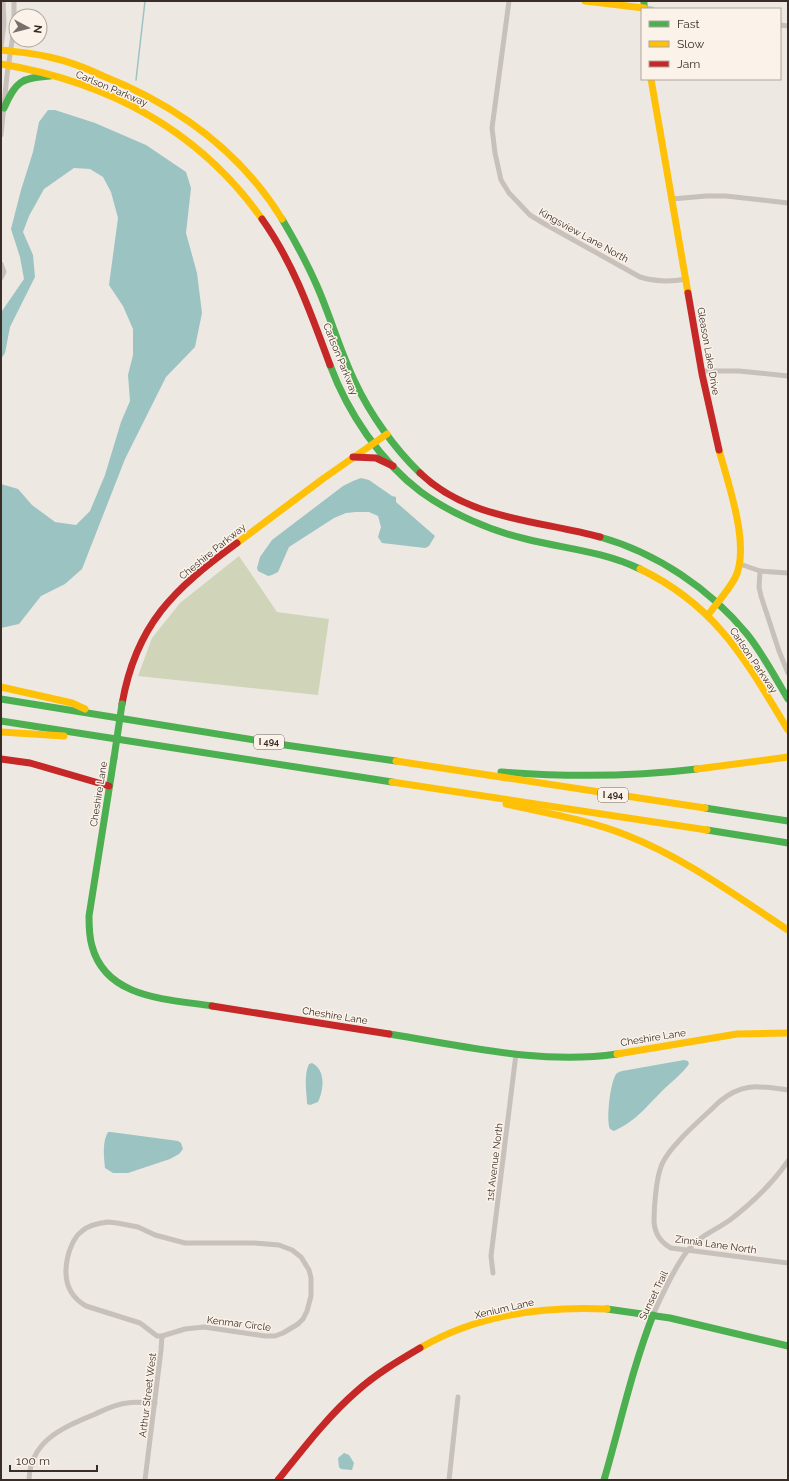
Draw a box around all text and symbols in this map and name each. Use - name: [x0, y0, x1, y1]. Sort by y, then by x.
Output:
- north arrow: [8, 8, 48, 48]
- legend: [641, 8, 781, 80]
- text: Fast: [677, 17, 700, 31]
- text: N: [30, 24, 44, 34]
- text: Slow: [677, 37, 704, 51]
- text: Jam: [677, 57, 700, 71]
- street label: Carlson Parkway: [74, 68, 150, 109]
- street label: Kingsview Lane North: [537, 206, 631, 265]
- street label: Gleason Lake Drive: [695, 306, 722, 396]
- street label: Carlson Parkway: [321, 322, 360, 397]
- street label: Cheshire Parkway: [177, 521, 248, 582]
- street label: Carlson Parkway: [728, 625, 780, 696]
- road number: I 494: [254, 735, 284, 749]
- street label: Cheshire Lane: [88, 760, 109, 828]
- road number: I 494: [598, 788, 628, 802]
- street label: Cheshire Lane: [301, 1005, 369, 1026]
- street label: Cheshire Lane: [620, 1027, 687, 1048]
- street label: 1st Avenue North: [484, 1122, 505, 1202]
- street label: Zinnia Lane North: [675, 1233, 758, 1256]
- street label: Sunset Trail: [637, 1269, 670, 1322]
- street label: Xenium Lane: [473, 1296, 535, 1321]
- street label: Kenmar Circle: [206, 1314, 272, 1333]
- street label: Arthur Street West: [137, 1352, 158, 1438]
- scale bar: [10, 1447, 97, 1473]
- text: 100 m: [16, 1454, 50, 1468]

